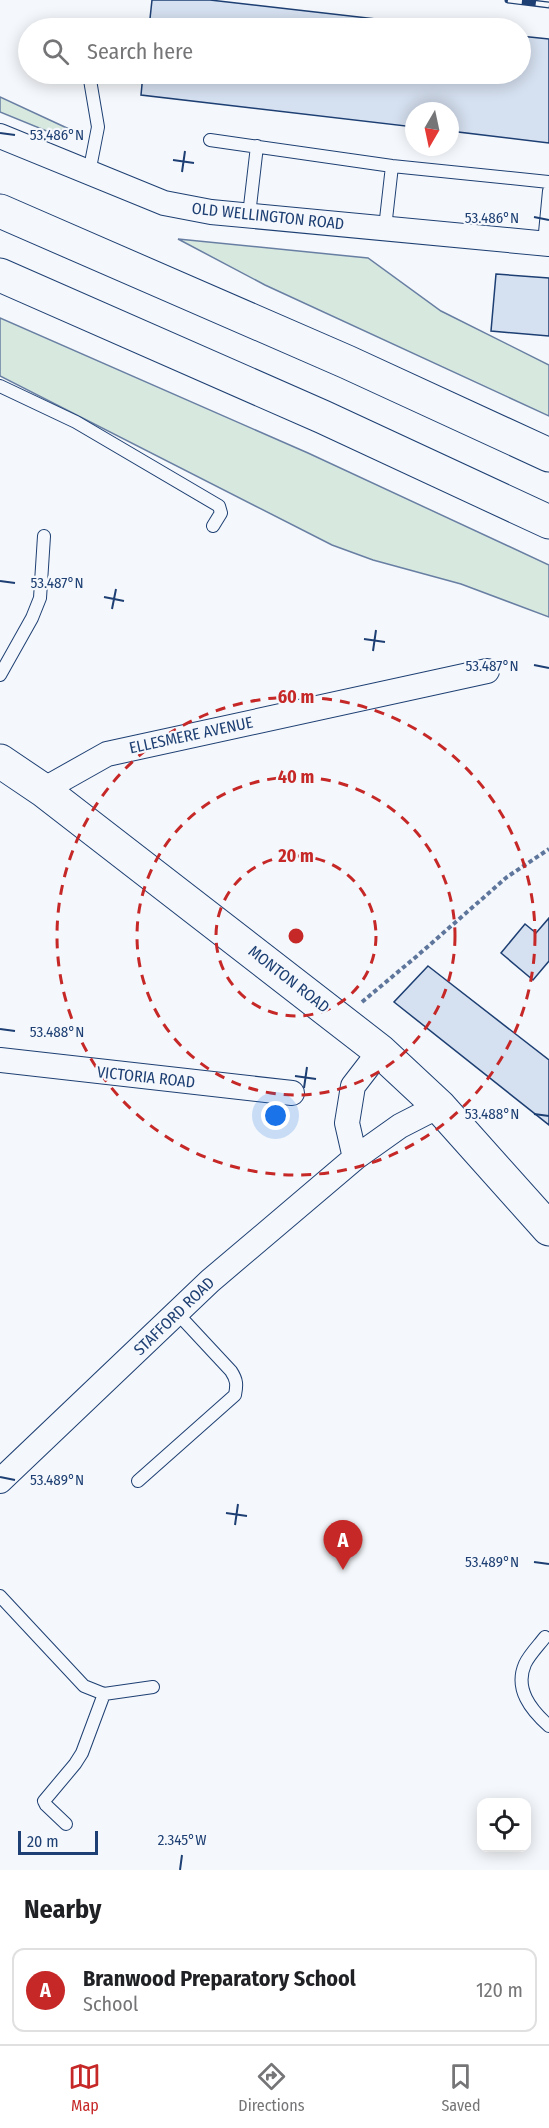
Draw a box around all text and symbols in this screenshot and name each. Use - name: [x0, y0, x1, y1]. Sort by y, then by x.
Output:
- search box: [18, 18, 531, 84]
- icon: search: [39, 35, 72, 68]
- text: Search here: [87, 38, 193, 65]
- north arrow: [405, 102, 459, 156]
- text: 53.486°N: [30, 126, 84, 144]
- street label: OLD WELLINGTON ROAD: [191, 199, 345, 233]
- text: 53.486°N: [465, 209, 519, 227]
- text: 53.487°N: [30, 574, 84, 592]
- text: 53.487°N: [465, 657, 519, 675]
- text: 60 m: [278, 686, 314, 708]
- street label: ELLESMERE AVENUE: [127, 713, 255, 757]
- text: 40 m: [278, 766, 314, 788]
- text: 20 m: [277, 845, 314, 867]
- centre of rings: [286, 926, 306, 946]
- street label: MONTON ROAD: [245, 941, 333, 1017]
- text: 53.488°N: [30, 1023, 84, 1041]
- street label: VICTORIA ROAD: [96, 1062, 196, 1092]
- your location: [261, 1101, 290, 1130]
- text: 53.488°N: [465, 1105, 519, 1123]
- street label: STAFFORD ROAD: [130, 1273, 218, 1359]
- text: 53.489°N: [30, 1471, 84, 1489]
- pin: A: [324, 1520, 362, 1570]
- text: 53.489°N: [465, 1553, 519, 1571]
- map controls: [477, 1798, 531, 1852]
- button: locate: [477, 1798, 531, 1852]
- scale bar: [18, 1828, 98, 1856]
- text: 2.345°W: [158, 1831, 206, 1849]
- text: 20 m: [27, 1832, 58, 1851]
- text: Nearby: [24, 1894, 101, 1925]
- text: Branwood Preparatory School: [83, 1965, 356, 1992]
- text: A: [40, 1978, 51, 2002]
- text: 120 m: [476, 1978, 523, 2002]
- text: School: [83, 1992, 138, 2016]
- tab: Map: [68, 2060, 101, 2115]
- tab: Directions: [238, 2060, 305, 2115]
- tab: Saved: [441, 2060, 481, 2115]

